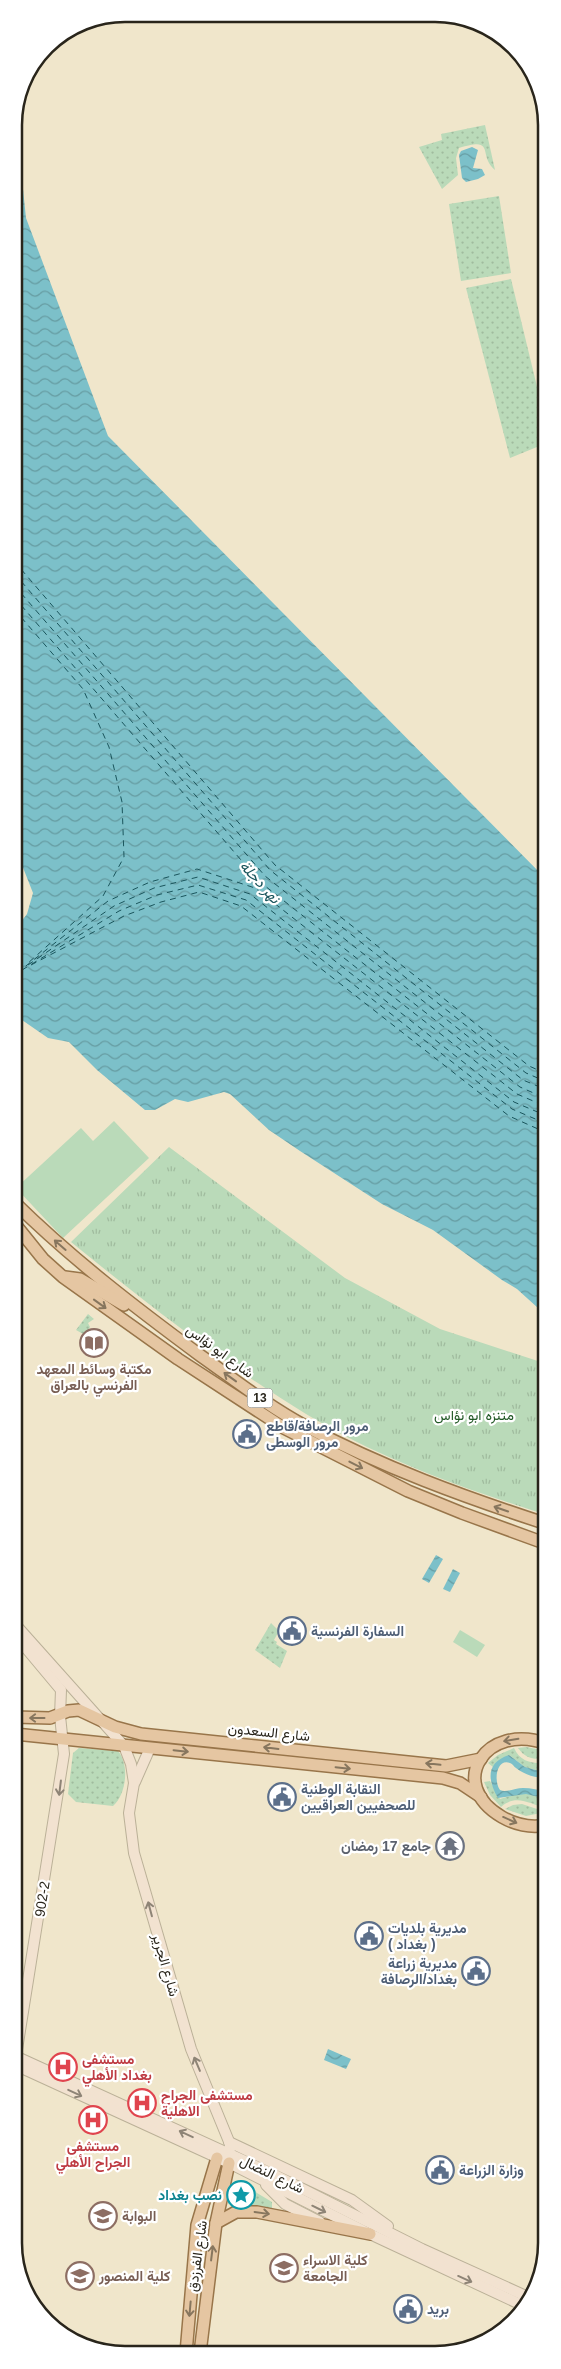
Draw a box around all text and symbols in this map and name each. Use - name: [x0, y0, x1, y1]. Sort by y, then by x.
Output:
- water label: نهر دجلة: [236, 857, 284, 908]
- one-way arrow: [53, 1240, 66, 1251]
- one-way arrow: [93, 1299, 106, 1310]
- street label: شارع ابو نؤاس: [181, 1321, 257, 1383]
- library icon: مكتبة وسائط المعهد الفرنسي بالعراق: [79, 1328, 109, 1358]
- place label: مكتبة وسائط المعهد الفرنسي بالعراق: [36, 1361, 152, 1397]
- one-way arrow: [224, 1371, 237, 1382]
- road number: 13: [248, 1389, 272, 1408]
- park label: متنزه ابو نؤاس: [434, 1407, 514, 1424]
- place label: مرور الرصافة/قاطع مرور الوسطى: [266, 1418, 369, 1451]
- public building icon: مرور الرصافة/قاطع مرور الوسطى: [232, 1419, 262, 1449]
- one-way arrow: [348, 1461, 363, 1470]
- one-way arrow: [493, 1504, 509, 1513]
- public building icon: السفارة الفرنسية: [277, 1616, 307, 1646]
- place label: السفارة الفرنسية: [311, 1623, 404, 1640]
- one-way arrow: [30, 1713, 46, 1723]
- street label: شارع السعدون: [227, 1720, 311, 1747]
- one-way arrow: [503, 1735, 519, 1745]
- one-way arrow: [264, 1743, 280, 1753]
- one-way arrow: [173, 1746, 189, 1756]
- one-way arrow: [425, 1760, 441, 1769]
- one-way arrow: [335, 1763, 351, 1773]
- one-way arrow: [54, 1780, 64, 1796]
- place label: النقابة الوطنية للصحفيين العراقيين: [301, 1781, 415, 1814]
- public building icon: النقابة الوطنية للصحفيين العراقيين: [267, 1782, 297, 1812]
- one-way arrow: [502, 1816, 517, 1826]
- temple icon: جامع 17 رمضان: [435, 1831, 465, 1861]
- place label: جامع 17 رمضان: [341, 1838, 431, 1856]
- street label: 902-2: [31, 1880, 53, 1918]
- one-way arrow: [144, 1901, 154, 1917]
- place label: مديرية بلديات ( بغداد ): [388, 1920, 467, 1953]
- public building icon: مديرية بلديات ( بغداد ): [354, 1921, 384, 1951]
- street label: شارع الجرير: [146, 1931, 183, 1999]
- place label: مديرية زراعة بغداد/الرصافة: [381, 1955, 457, 1988]
- public building icon: مديرية زراعة بغداد/الرصافة: [461, 1956, 491, 1986]
- place label: مستشفى بغداد الأهلي: [82, 2051, 152, 2087]
- hospital icon: مستشفى بغداد الأهلي: [48, 2052, 78, 2082]
- one-way arrow: [192, 2057, 202, 2072]
- place label: مستشفى الجراح الاهلية: [161, 2087, 253, 2120]
- hospital icon: مستشفى الجراح الاهلية: [127, 2088, 157, 2118]
- one-way arrow: [67, 2089, 82, 2099]
- hospital icon: مستشفى الجراح الأهلي: [78, 2105, 108, 2135]
- one-way arrow: [179, 2129, 194, 2138]
- place label: مستشفى الجراح الأهلي: [56, 2138, 130, 2174]
- street label: شارع النضال: [236, 2152, 306, 2199]
- public building icon: وزارة الزراعة: [425, 2155, 455, 2185]
- place label: وزارة الزراعة: [459, 2162, 524, 2179]
- place icon: نصب بغداد: [226, 2180, 256, 2210]
- place label: نصب بغداد: [158, 2187, 222, 2204]
- school or university icon: البوابة: [88, 2201, 118, 2231]
- one-way arrow: [311, 2205, 326, 2214]
- place label: البوابة: [122, 2208, 156, 2225]
- one-way arrow: [253, 2208, 269, 2218]
- street label: شارع الفرزدق: [184, 2219, 213, 2293]
- one-way arrow: [207, 2245, 217, 2261]
- place label: كلية الاسراء الجامعة: [303, 2252, 368, 2285]
- school or university icon: كلية الاسراء الجامعة: [269, 2253, 299, 2283]
- school or university icon: كلية المنصور: [65, 2261, 95, 2291]
- place label: كلية المنصور: [98, 2268, 170, 2285]
- one-way arrow: [457, 2275, 472, 2285]
- public building icon: بريد: [393, 2294, 423, 2324]
- one-way arrow: [185, 2300, 194, 2316]
- place label: بريد: [427, 2301, 449, 2318]

